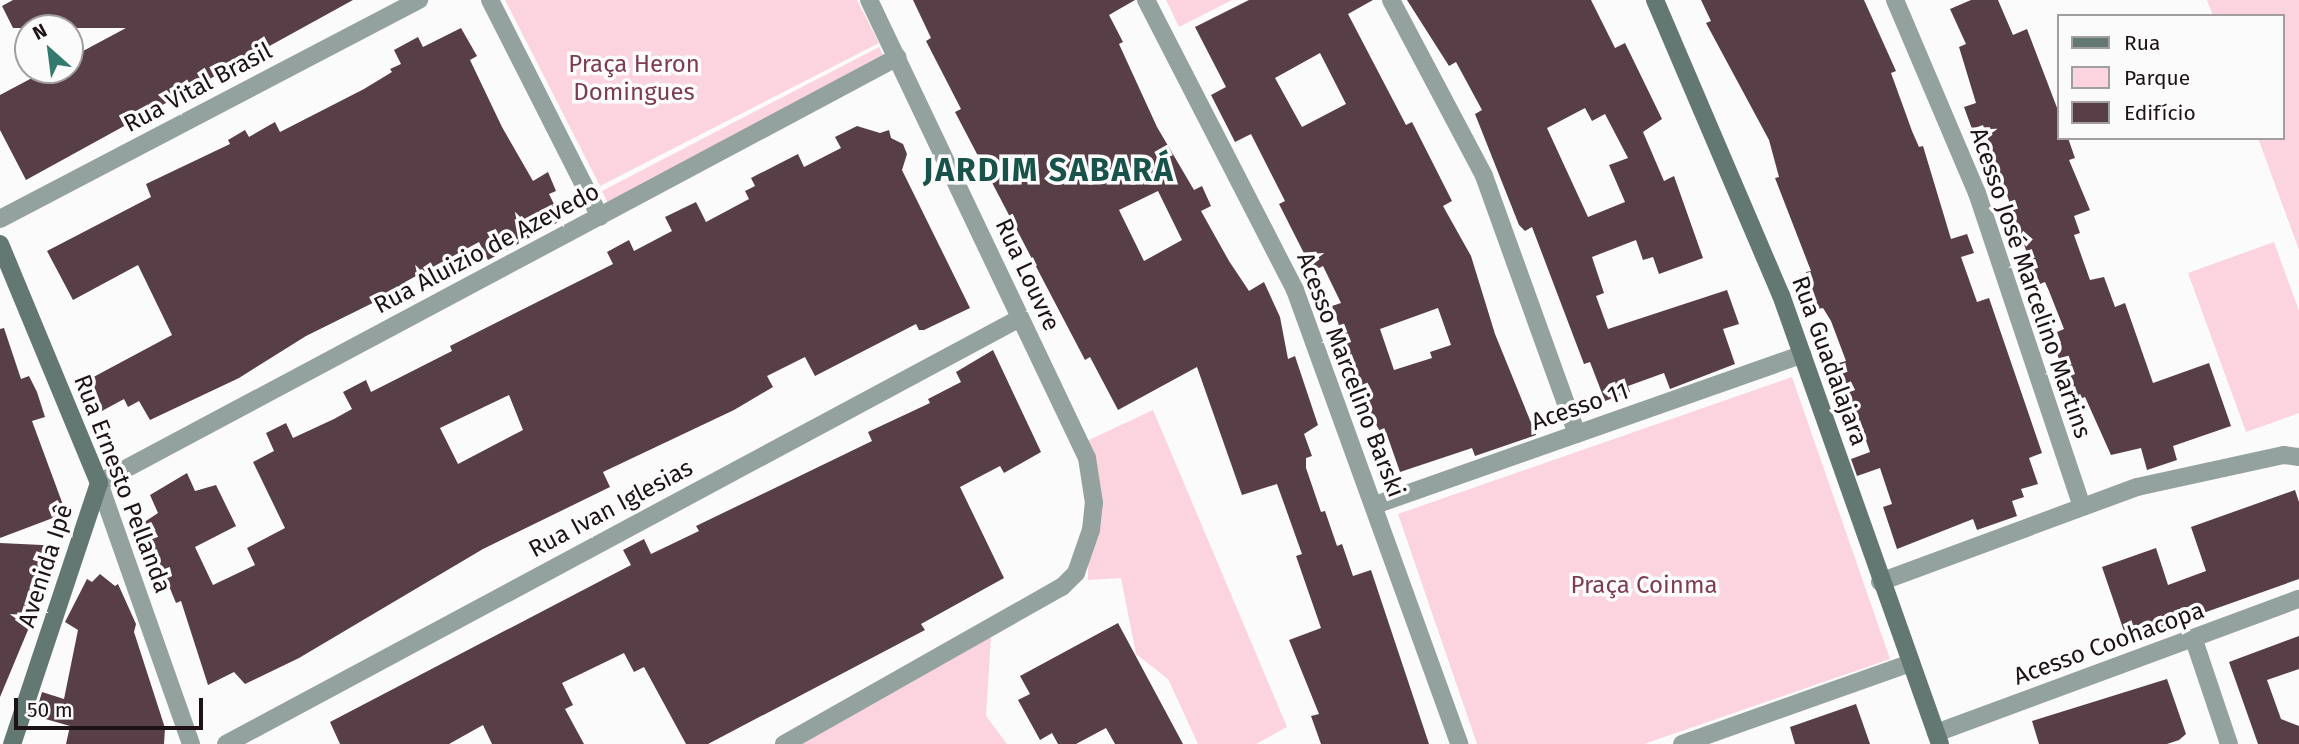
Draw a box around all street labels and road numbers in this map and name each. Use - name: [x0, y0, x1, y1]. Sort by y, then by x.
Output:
- street label: Rua Vital Brasil: [119, 37, 277, 139]
- street label: Acesso José Marcelino Martins: [1963, 124, 2097, 442]
- street label: Rua Aluizio de Azevedo: [369, 177, 605, 321]
- street label: Rua Louvre: [988, 214, 1066, 336]
- street label: Acesso Marcelino Barski: [1290, 249, 1410, 501]
- street label: Rua Guadalajara: [1785, 272, 1873, 450]
- street label: Rua Ernesto Pellanda: [67, 371, 177, 597]
- street label: Acesso 11: [1528, 377, 1632, 437]
- street label: Rua Ivan Iglesias: [524, 454, 698, 564]
- street label: Avenida Ipê: [13, 501, 79, 631]
- street label: Acesso Coohacopa: [2010, 596, 2208, 692]

